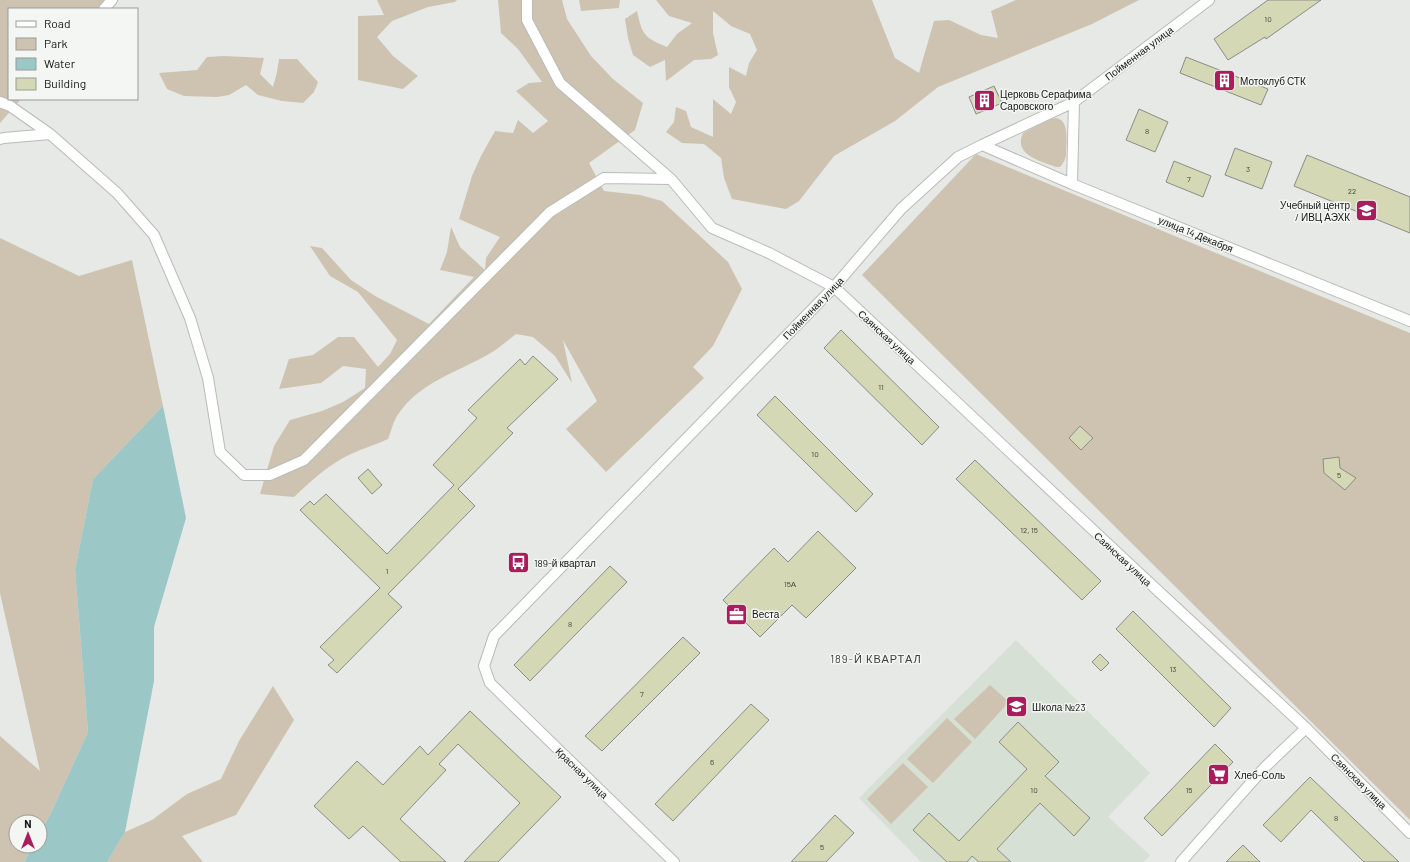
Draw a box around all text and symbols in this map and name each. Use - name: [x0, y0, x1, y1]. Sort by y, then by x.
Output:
- legend: [8, 8, 138, 100]
- house number: 10: [1264, 14, 1272, 24]
- text: Road: [44, 16, 71, 30]
- street label: Пойменная улица: [1103, 23, 1176, 83]
- text: Park: [44, 36, 68, 50]
- text: Water: [44, 56, 76, 70]
- building icon: Мотоклуб СТК: [1211, 68, 1237, 94]
- place label: Мотоклуб СТК: [1240, 75, 1306, 87]
- text: Building: [44, 76, 86, 90]
- building icon: Церковь Серафима Саровского: [972, 87, 998, 113]
- place label: Церковь Серафима Саровского: [1000, 88, 1092, 112]
- house number: 8: [1145, 126, 1149, 136]
- house number: 3: [1246, 164, 1250, 174]
- house number: 7: [1187, 174, 1191, 184]
- house number: 22: [1348, 186, 1356, 196]
- school or university icon: Учебный центр / ИВЦ АЭХК: [1353, 198, 1379, 224]
- place label: Учебный центр / ИВЦ АЭХК: [1280, 199, 1350, 223]
- street label: улица 14 Декабря: [1157, 214, 1235, 254]
- street label: Пойменная улица: [780, 274, 846, 342]
- street label: Саянская улица: [856, 307, 918, 367]
- house number: 11: [878, 382, 884, 392]
- house number: 10: [811, 449, 819, 459]
- house number: 5: [1337, 470, 1341, 480]
- house number: 12, 15: [1020, 525, 1038, 535]
- street label: Саянская улица: [1092, 529, 1154, 589]
- bus stop icon: 189-й квартал: [505, 550, 531, 576]
- place label: 189-й квартал: [534, 557, 596, 569]
- house number: 1: [386, 566, 389, 576]
- house number: 15А: [784, 579, 797, 589]
- office icon: Веста: [724, 601, 750, 627]
- place label: Веста: [752, 608, 780, 620]
- house number: 8: [568, 619, 572, 629]
- district label: 189-Й КВАРТАЛ: [830, 652, 922, 665]
- house number: 13: [1170, 664, 1176, 674]
- house number: 7: [640, 689, 644, 699]
- school or university icon: Школа №23: [1004, 694, 1030, 720]
- place label: Школа №23: [1032, 701, 1086, 713]
- street label: Красная улица: [553, 745, 611, 801]
- street label: Саянская улица: [1329, 751, 1390, 812]
- house number: 6: [710, 757, 714, 767]
- supermarket icon: Хлеб-Соль: [1205, 762, 1231, 788]
- place label: Хлеб-Соль: [1234, 769, 1285, 781]
- house number: 10: [1030, 785, 1038, 795]
- house number: 15: [1186, 785, 1192, 795]
- house number: 8: [1334, 813, 1338, 823]
- north arrow: [8, 814, 48, 854]
- text: N: [24, 817, 32, 830]
- house number: 5: [820, 842, 824, 852]

